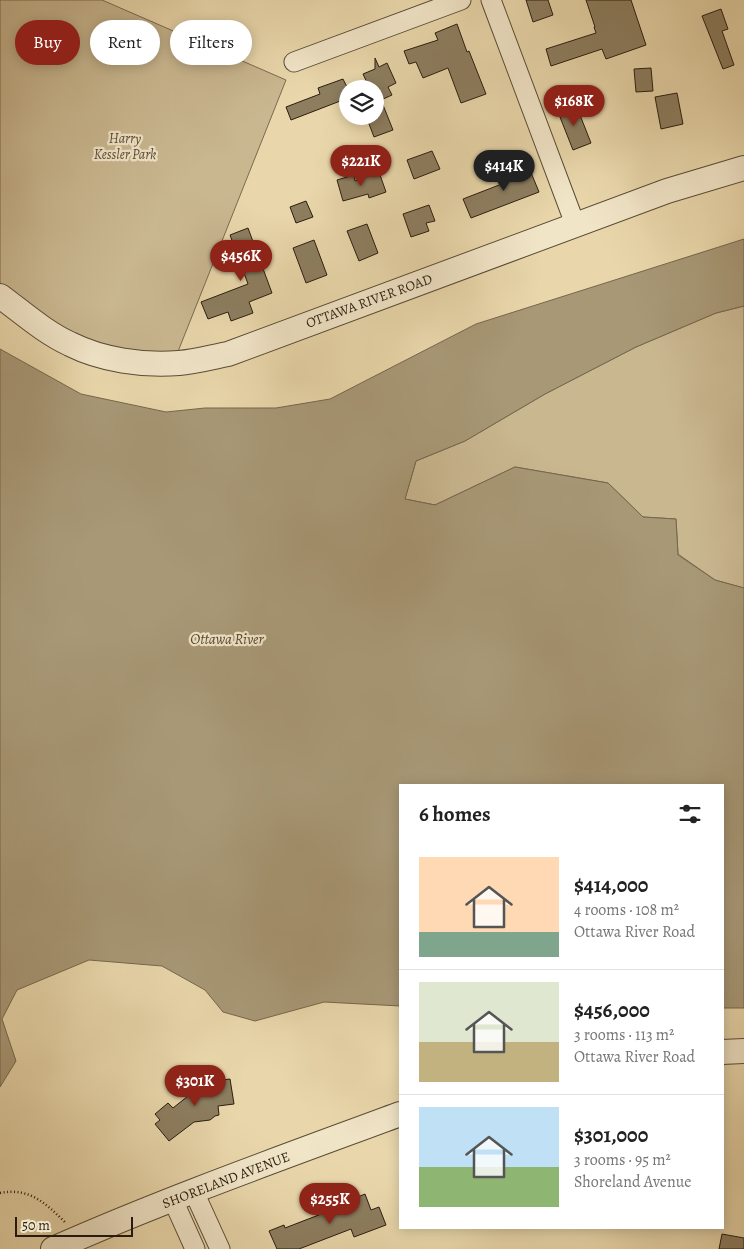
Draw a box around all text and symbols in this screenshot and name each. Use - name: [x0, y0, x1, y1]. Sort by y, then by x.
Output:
- chip: Buy: [15, 20, 80, 65]
- chip: Rent: [90, 20, 160, 65]
- chip: Filters: [170, 20, 252, 65]
- map controls: [339, 80, 384, 125]
- button: layers: [339, 80, 384, 125]
- pin: $168K: [539, 84, 609, 127]
- text: $168K: [555, 90, 593, 112]
- park label: Harry Kessler Park: [94, 129, 156, 164]
- pin: $221K: [326, 144, 396, 187]
- text: $221K: [341, 150, 381, 172]
- pin: $414K: [469, 150, 539, 192]
- text: $414K: [485, 155, 523, 177]
- pin: $456K: [206, 240, 276, 282]
- text: $456K: [221, 245, 261, 267]
- street label: OTTAWA RIVER ROAD: [303, 269, 435, 333]
- water label: Ottawa River: [190, 629, 264, 649]
- text: 6 homes: [419, 800, 491, 828]
- icon: filters: [676, 800, 704, 828]
- text: $414,000: [574, 871, 648, 899]
- icon: home: [459, 877, 519, 937]
- text: 4 rooms · 108 m²: [574, 899, 679, 921]
- text: Ottawa River Road: [574, 921, 695, 943]
- text: $456,000: [574, 996, 650, 1024]
- icon: home: [459, 1002, 519, 1062]
- text: 3 rooms · 113 m²: [574, 1024, 674, 1046]
- text: Ottawa River Road: [574, 1046, 695, 1068]
- pin: $301K: [160, 1064, 230, 1107]
- text: $301K: [176, 1070, 214, 1092]
- text: $301,000: [574, 1121, 648, 1149]
- icon: home: [459, 1127, 519, 1187]
- street label: SHORELAND AVENUE: [160, 1147, 292, 1213]
- text: 3 rooms · 95 m²: [574, 1149, 671, 1171]
- text: Shoreland Avenue: [574, 1171, 692, 1193]
- pin: $255K: [295, 1182, 365, 1225]
- text: $255K: [310, 1188, 350, 1210]
- scale bar: [15, 1214, 132, 1237]
- text: 50 m: [22, 1216, 50, 1235]

